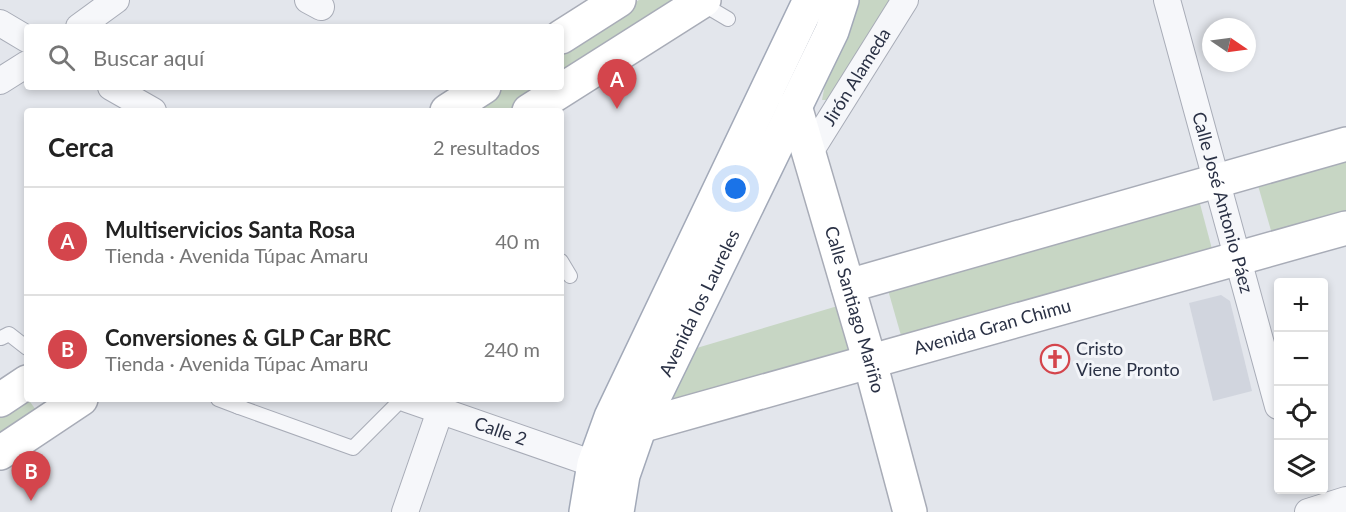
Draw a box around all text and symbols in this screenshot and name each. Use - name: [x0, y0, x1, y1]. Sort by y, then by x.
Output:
- north arrow: [1202, 18, 1256, 72]
- search box: [24, 24, 564, 90]
- street label: Jirón Alameda: [817, 24, 895, 129]
- icon: search: [45, 41, 78, 74]
- text: Buscar aquí: [93, 44, 204, 71]
- pin: A: [598, 60, 636, 109]
- street label: Calle José Antonio Páez: [1188, 109, 1259, 295]
- text: Cerca: [48, 131, 114, 163]
- text: 2 resultados: [433, 135, 540, 159]
- your location: [721, 174, 750, 203]
- text: Multiservicios Santa Rosa: [105, 216, 355, 243]
- street label: Calle Santiago Mariño: [821, 223, 890, 395]
- street label: Avenida los Laureles: [654, 226, 744, 380]
- text: A: [61, 229, 74, 253]
- text: 40 m: [495, 229, 540, 253]
- text: Tienda · Avenida Túpac Amaru: [105, 243, 368, 267]
- map controls: [1274, 278, 1328, 494]
- button: +: [1274, 278, 1328, 332]
- street label: Avenida Gran Chimu: [911, 294, 1073, 359]
- text: Conversiones & GLP Car BRC: [105, 324, 391, 351]
- button: −: [1274, 332, 1328, 386]
- text: B: [61, 337, 74, 361]
- text: 240 m: [484, 337, 540, 361]
- place label: Cristo Viene Pronto: [1076, 337, 1180, 380]
- church icon: Cristo Viene Pronto: [1039, 343, 1071, 375]
- text: Tienda · Avenida Túpac Amaru: [105, 351, 368, 375]
- button: locate: [1274, 386, 1328, 440]
- street label: Calle 2: [472, 411, 530, 450]
- button: layers: [1274, 440, 1328, 494]
- pin: B: [12, 452, 51, 501]

